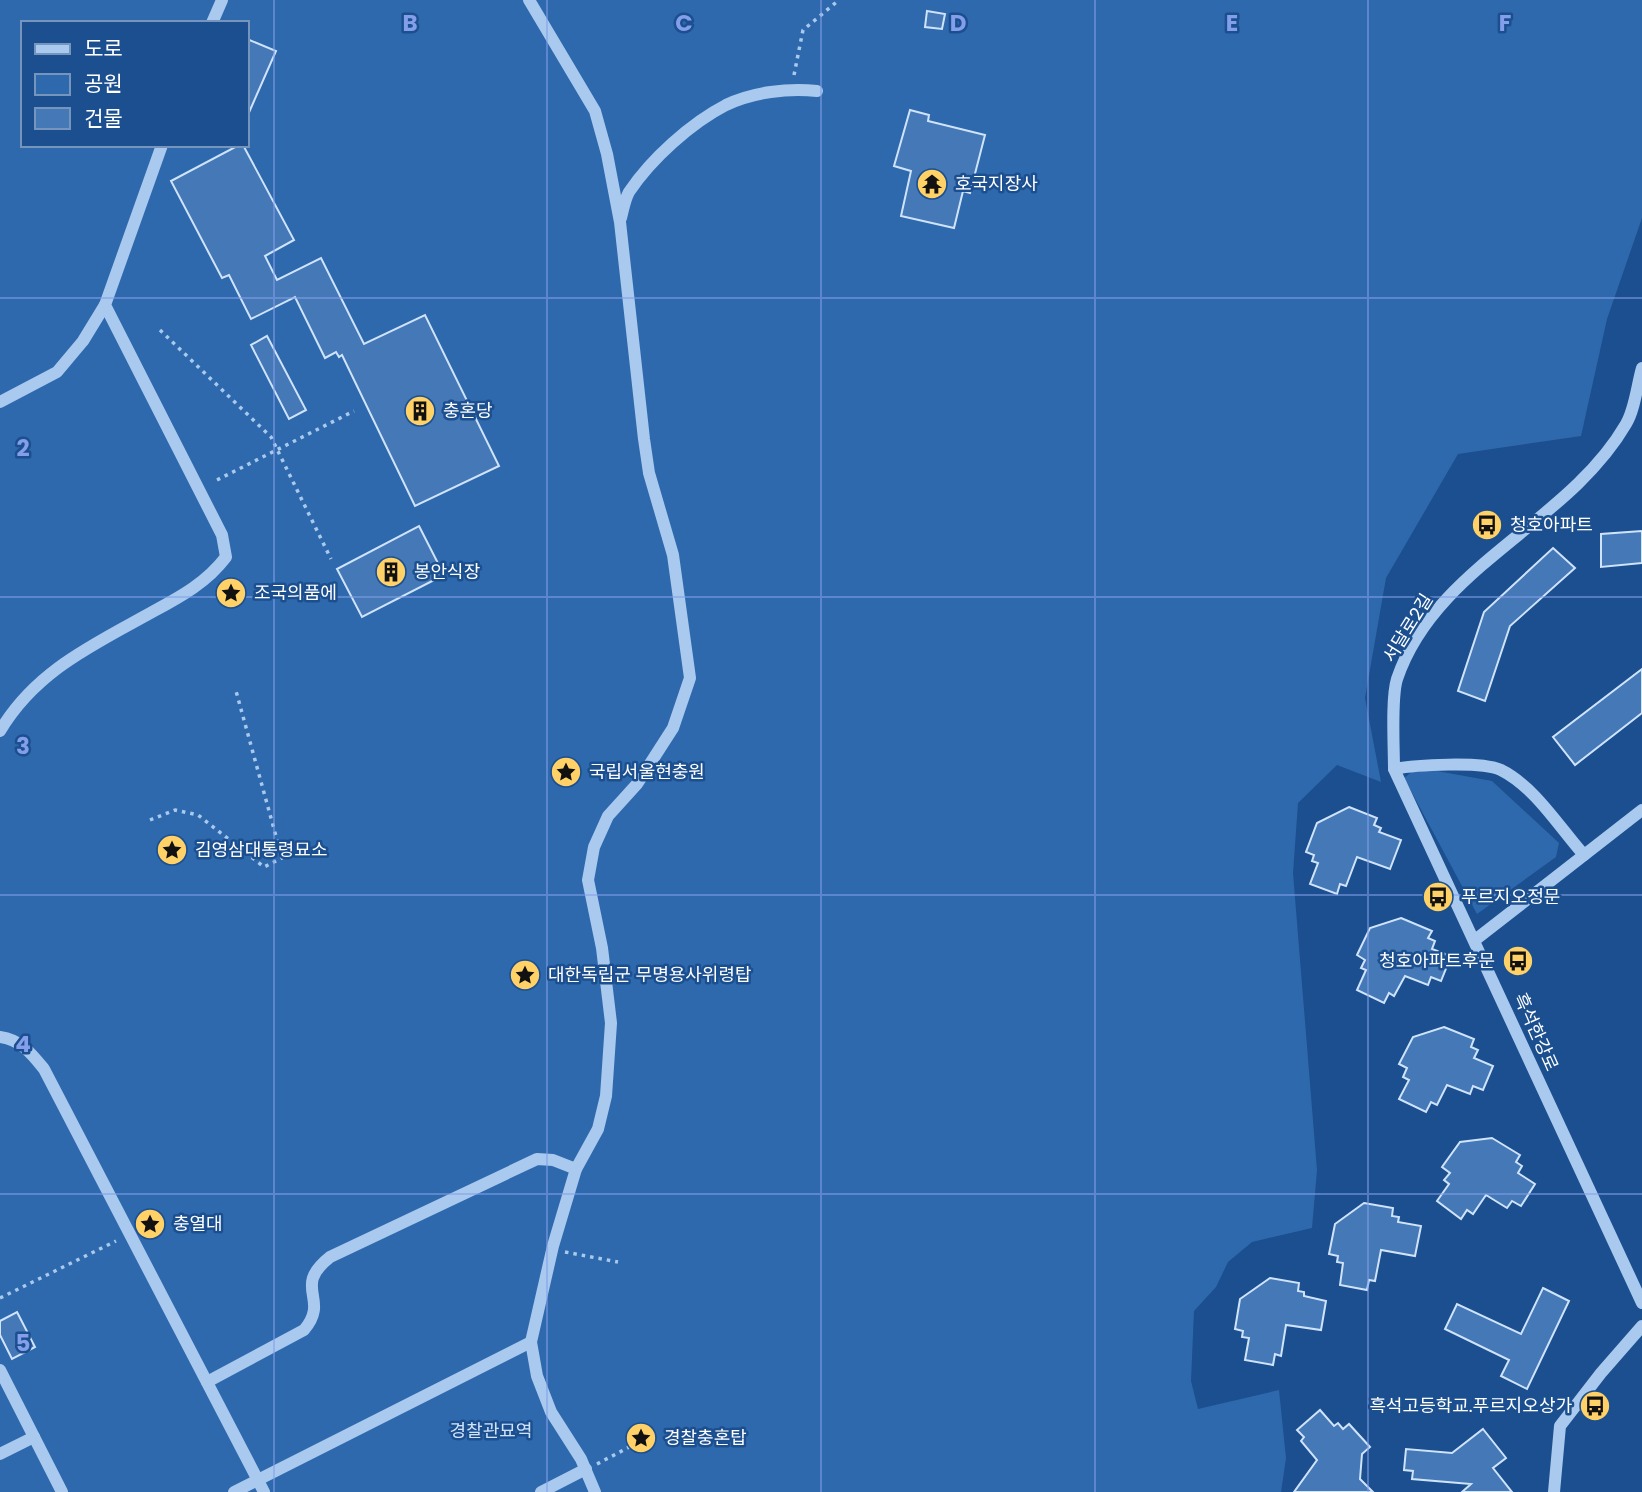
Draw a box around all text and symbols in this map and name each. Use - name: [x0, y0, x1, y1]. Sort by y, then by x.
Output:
- text: B: [402, 7, 418, 39]
- text: C: [675, 7, 693, 39]
- text: D: [950, 7, 966, 39]
- text: E: [1226, 7, 1238, 39]
- text: F: [1499, 7, 1511, 39]
- legend: [21, 21, 248, 147]
- text: 도로: [84, 34, 123, 63]
- text: 공원: [84, 69, 123, 98]
- text: 건물: [84, 104, 123, 133]
- temple icon: 호국지장사: [915, 167, 949, 201]
- place label: 호국지장사: [955, 171, 1038, 196]
- building icon: 충혼당: [403, 394, 437, 428]
- place label: 충혼당: [443, 398, 493, 423]
- text: 2: [16, 432, 30, 464]
- bus stop icon: 청호아파트: [1470, 508, 1504, 542]
- place label: 청호아파트: [1510, 512, 1593, 537]
- building icon: 봉안식장: [374, 555, 408, 589]
- place label: 봉안식장: [414, 559, 480, 584]
- place icon: 조국의품에: [214, 576, 248, 610]
- place label: 조국의품에: [254, 580, 337, 605]
- street label: 서달로2길: [1377, 589, 1438, 667]
- text: 3: [16, 730, 30, 762]
- place icon: 국립서울현충원: [549, 755, 583, 789]
- place label: 국립서울현충원: [589, 759, 705, 784]
- place icon: 김영삼대통령묘소: [155, 833, 189, 867]
- place label: 김영삼대통령묘소: [195, 837, 327, 862]
- bus stop icon: 푸르지오정문: [1421, 880, 1455, 914]
- place label: 푸르지오정문: [1461, 884, 1560, 909]
- bus stop icon: 청호아파트후문: [1501, 944, 1535, 978]
- place label: 청호아파트후문: [1379, 948, 1495, 973]
- place icon: 대한독립군 무명용사위령탑: [508, 958, 542, 992]
- place label: 대한독립군 무명용사위령탑: [548, 962, 752, 987]
- street label: 흑석한강로: [1508, 989, 1565, 1075]
- text: 4: [15, 1028, 31, 1060]
- place icon: 충열대: [133, 1207, 167, 1241]
- place label: 충열대: [173, 1211, 223, 1236]
- text: 5: [16, 1327, 30, 1359]
- bus stop icon: 흑석고등학교.푸르지오상가: [1578, 1389, 1612, 1423]
- place label: 흑석고등학교.푸르지오상가: [1370, 1393, 1572, 1418]
- park label: 경찰관묘역: [450, 1418, 532, 1443]
- place icon: 경찰충혼탑: [624, 1421, 658, 1455]
- place label: 경찰충혼탑: [664, 1425, 747, 1450]

